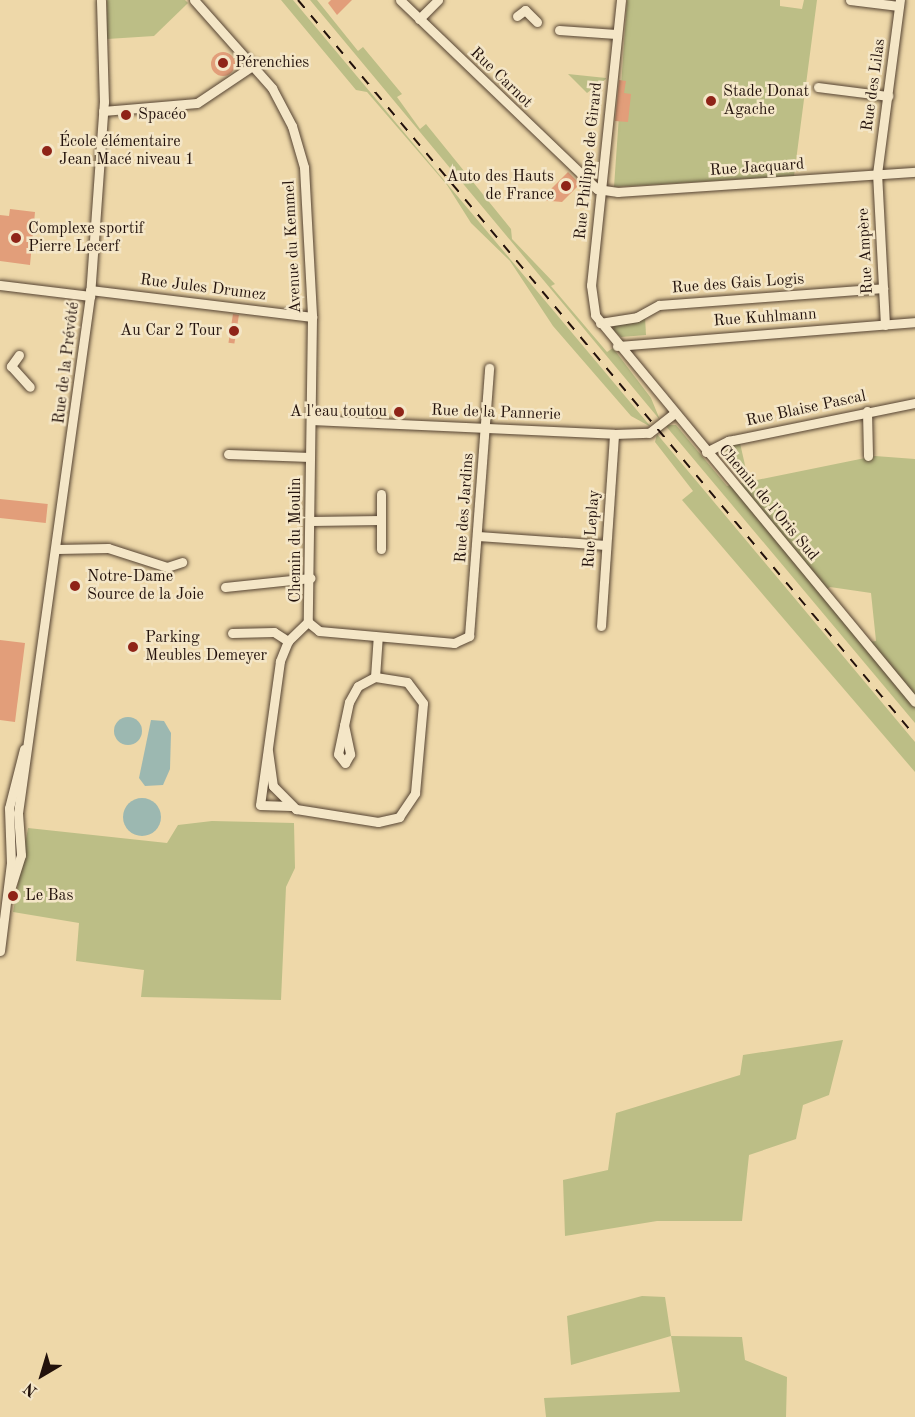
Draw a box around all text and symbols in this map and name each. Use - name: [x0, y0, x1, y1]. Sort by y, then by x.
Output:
- street label: Rue des Lilas: [858, 38, 890, 132]
- street label: Rue Carnot: [466, 44, 536, 112]
- place label: Pérenchies: [235, 53, 309, 73]
- marker: Pérenchies: [216, 56, 230, 70]
- street label: Rue Philippe de Girard: [571, 81, 607, 241]
- place label: Stade Donat Agache: [723, 82, 809, 120]
- marker: Stade Donat Agache: [704, 94, 718, 108]
- place label: Spacéo: [138, 105, 186, 125]
- marker: Spacéo: [119, 108, 133, 122]
- place label: École élémentaire Jean Macé niveau 1: [59, 132, 194, 170]
- marker: École élémentaire Jean Macé niveau 1: [40, 144, 54, 158]
- street label: Rue Jacquard: [709, 155, 805, 181]
- place label: Auto des Hauts de France: [446, 167, 554, 205]
- marker: Auto des Hauts de France: [559, 179, 573, 193]
- street label: Avenue du Kemmel: [280, 180, 306, 314]
- street label: Rue Ampère: [854, 207, 878, 295]
- place label: Complexe sportif Pierre Lecerf: [28, 219, 144, 257]
- marker: Complexe sportif Pierre Lecerf: [9, 231, 23, 245]
- street label: Rue des Gais Logis: [671, 270, 805, 298]
- street label: Rue Jules Drumez: [139, 271, 267, 305]
- street label: Rue de la Prévôté: [50, 301, 84, 425]
- street label: Rue Kuhlmann: [713, 305, 817, 331]
- place label: Au Car 2 Tour: [120, 321, 222, 341]
- marker: Au Car 2 Tour: [227, 324, 241, 338]
- street label: Rue Blaise Pascal: [744, 387, 868, 431]
- street label: Rue de la Pannerie: [431, 401, 561, 425]
- place label: A l'eau toutou: [290, 402, 387, 422]
- marker: A l'eau toutou: [392, 405, 406, 419]
- street label: Chemin de l'Oris Sud: [714, 441, 822, 565]
- street label: Rue des Jardins: [452, 452, 478, 564]
- street label: Chemin du Moulin: [286, 477, 306, 603]
- street label: Rue Leplay: [580, 489, 604, 569]
- place label: Notre-Dame Source de la Joie: [87, 567, 204, 605]
- marker: Notre-Dame Source de la Joie: [68, 579, 82, 593]
- place label: Parking Meubles Demeyer: [145, 628, 267, 666]
- marker: Parking Meubles Demeyer: [126, 640, 140, 654]
- place label: Le Bas: [25, 886, 73, 906]
- marker: Le Bas: [6, 889, 20, 903]
- north arrow: [12, 1345, 72, 1405]
- text: N: [21, 1379, 41, 1399]

